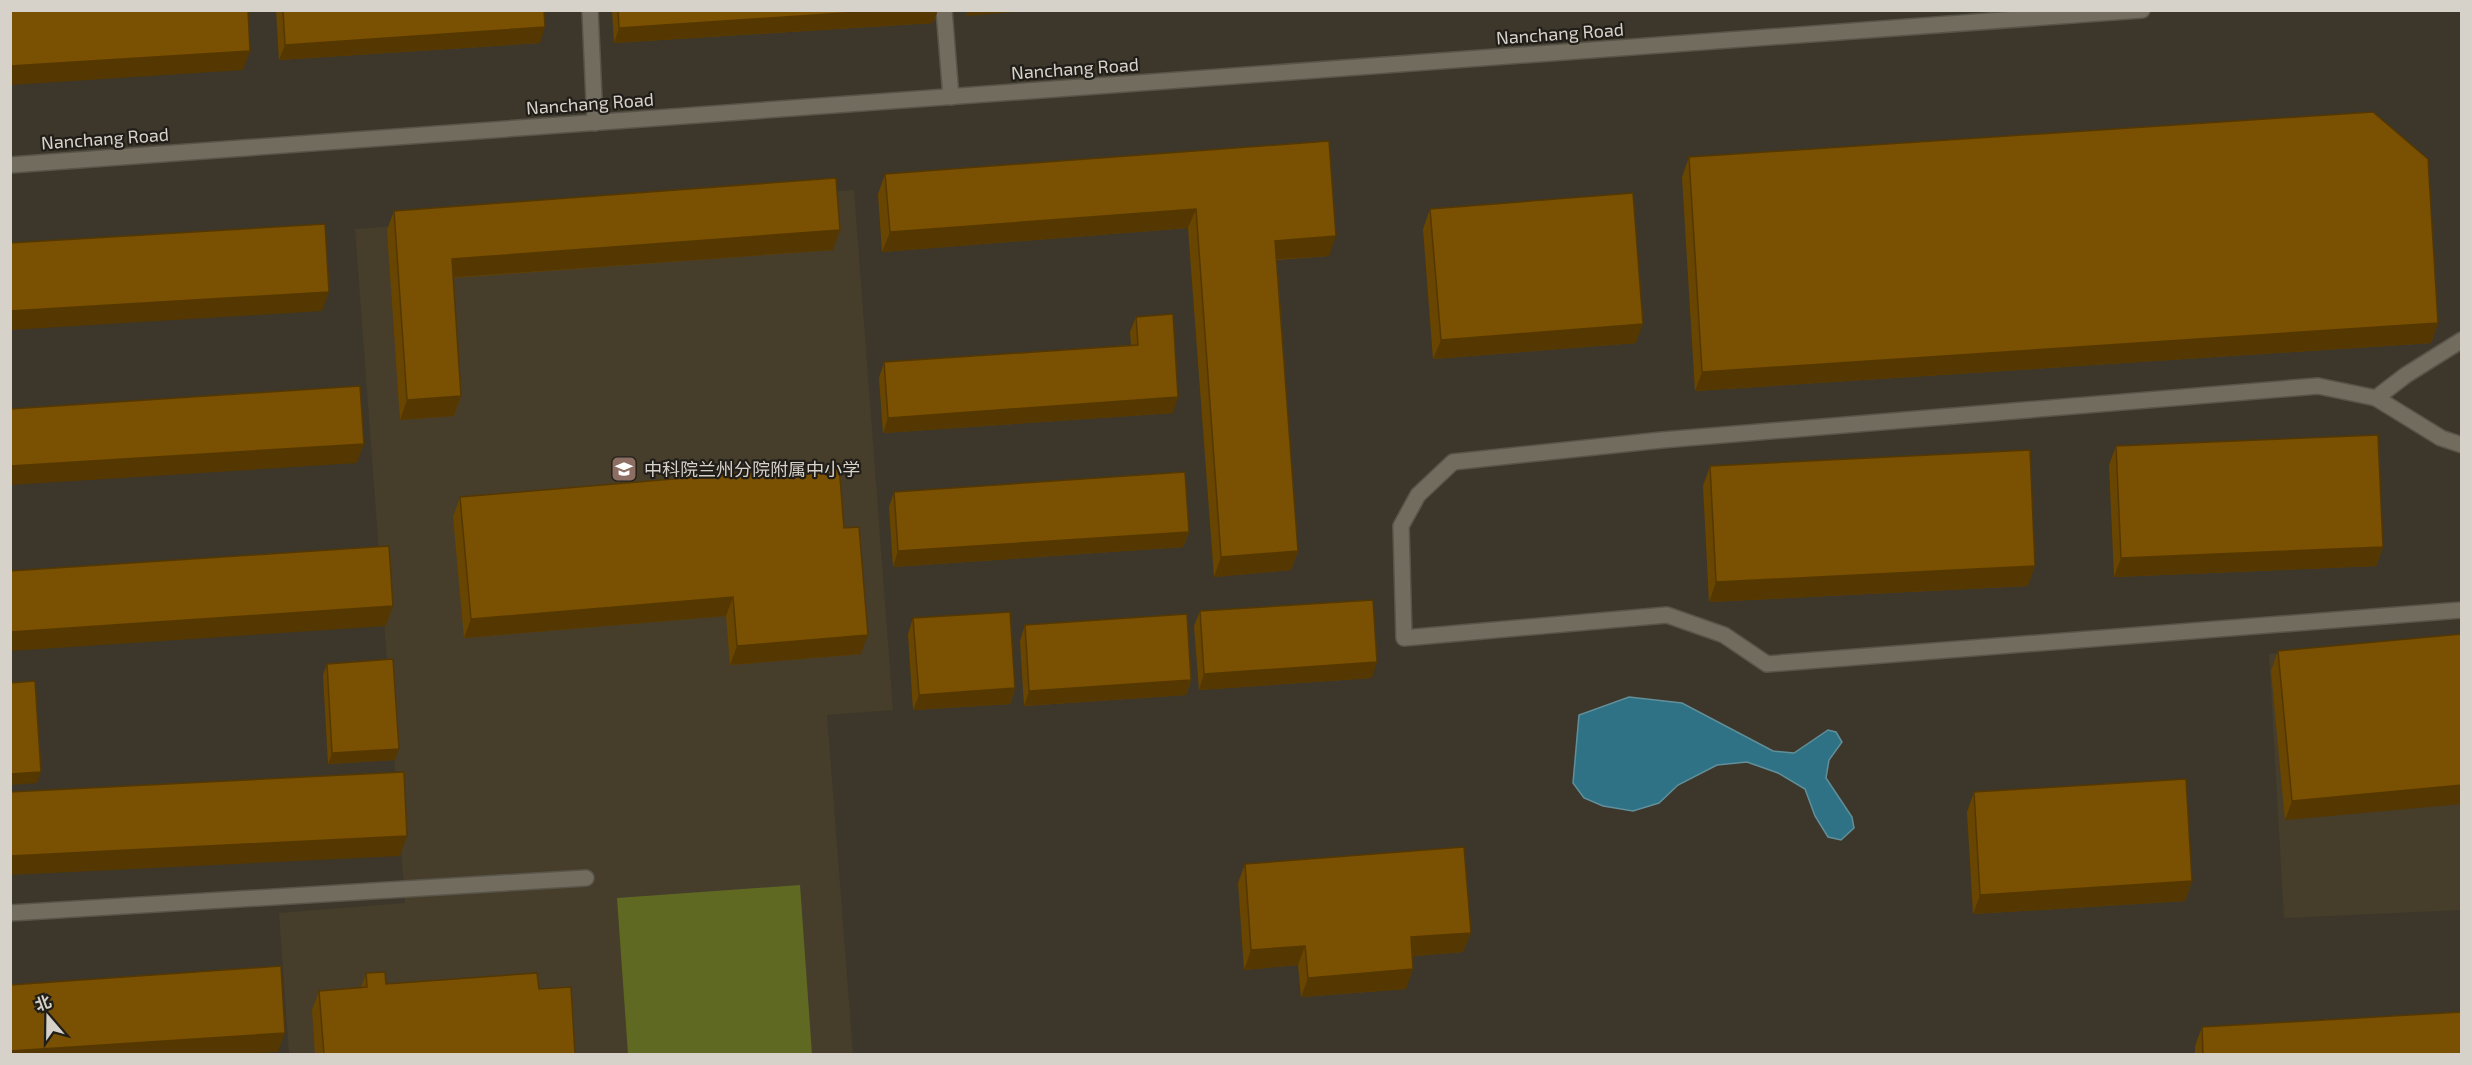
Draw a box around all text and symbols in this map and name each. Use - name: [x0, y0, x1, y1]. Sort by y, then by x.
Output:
- street label: Nanchang Road: [1495, 18, 1625, 48]
- street label: Nanchang Road: [1010, 53, 1140, 83]
- street label: Nanchang Road: [525, 88, 655, 118]
- street label: Nanchang Road: [40, 123, 170, 153]
- school or university icon: 中科院兰州分院附属中小学: [609, 454, 639, 484]
- place label: 中科院兰州分院附属中小学: [644, 458, 860, 480]
- north arrow: [18, 987, 78, 1047]
- text: 北: [32, 991, 53, 1014]

